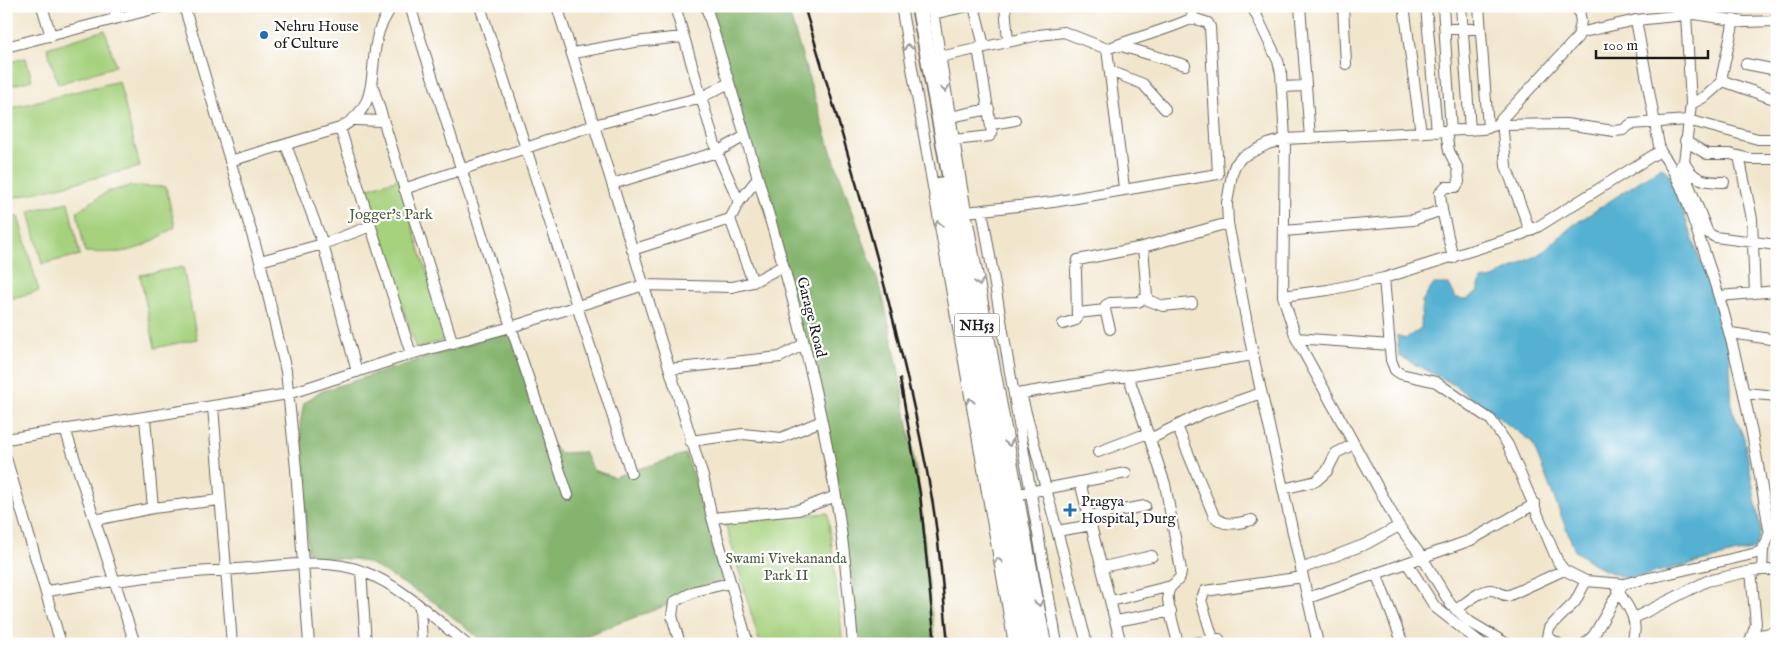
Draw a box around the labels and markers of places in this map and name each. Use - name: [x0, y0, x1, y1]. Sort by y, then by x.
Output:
- place label: Nehru House of Culture: [274, 17, 359, 53]
- marker: Nehru House of Culture: [258, 29, 270, 41]
- place label: Pragya Hospital, Durg: [1081, 492, 1177, 528]
- marker: Pragya Hospital, Durg: [1063, 503, 1077, 517]

